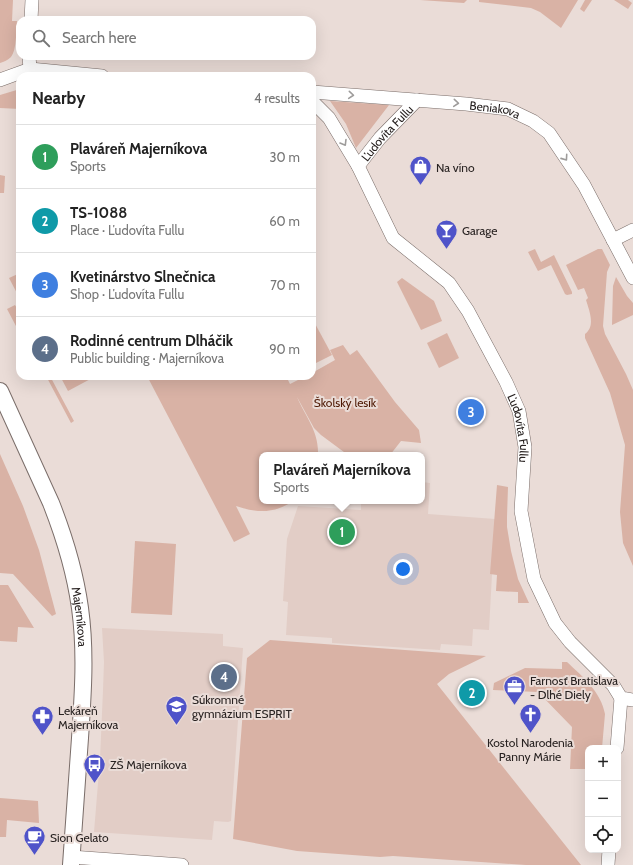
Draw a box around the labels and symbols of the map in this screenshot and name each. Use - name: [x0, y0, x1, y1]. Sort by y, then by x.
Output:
- one-way arrow: [348, 90, 354, 99]
- street label: Beniakova: [469, 97, 523, 122]
- one-way arrow: [453, 99, 459, 108]
- street label: Ľudovíta Fullu: [357, 101, 416, 164]
- one-way arrow: [339, 139, 347, 146]
- shop icon: Na víno: [407, 154, 433, 187]
- one-way arrow: [560, 154, 568, 161]
- place label: Na víno: [436, 160, 475, 175]
- bar icon: Garage: [433, 217, 459, 250]
- place label: Garage: [462, 223, 497, 238]
- street label: Ľudovíta Fullu: [505, 391, 533, 463]
- park label: Školský lesík: [314, 395, 377, 410]
- pin: 3: [458, 397, 484, 427]
- pin: 1: [329, 517, 355, 547]
- your location: [393, 559, 413, 579]
- street label: Majerníkova: [69, 585, 91, 647]
- pin: 4: [211, 662, 237, 692]
- place label: Farnosť Bratislava - Dlhé Diely: [530, 673, 618, 702]
- office icon: Farnosť Bratislava - Dlhé Diely: [502, 674, 528, 707]
- pin: 2: [459, 678, 485, 708]
- place label: Súkromné gymnázium ESPRIT: [192, 692, 293, 721]
- school or university icon: Súkromné gymnázium ESPRIT: [163, 693, 189, 726]
- church icon: Kostol Narodenia Panny Márie: [517, 702, 543, 735]
- place label: Lekáreň Majerníkova: [58, 703, 119, 732]
- pharmacy icon: Lekáreň Majerníkova: [30, 704, 56, 737]
- place label: Kostol Narodenia Panny Márie: [487, 735, 573, 764]
- bus stop icon: ZŠ Majerníkova: [82, 751, 108, 784]
- place label: ZŠ Majerníkova: [110, 757, 187, 772]
- cafe icon: Sion Gelato: [21, 824, 47, 857]
- place label: Sion Gelato: [50, 830, 109, 845]

